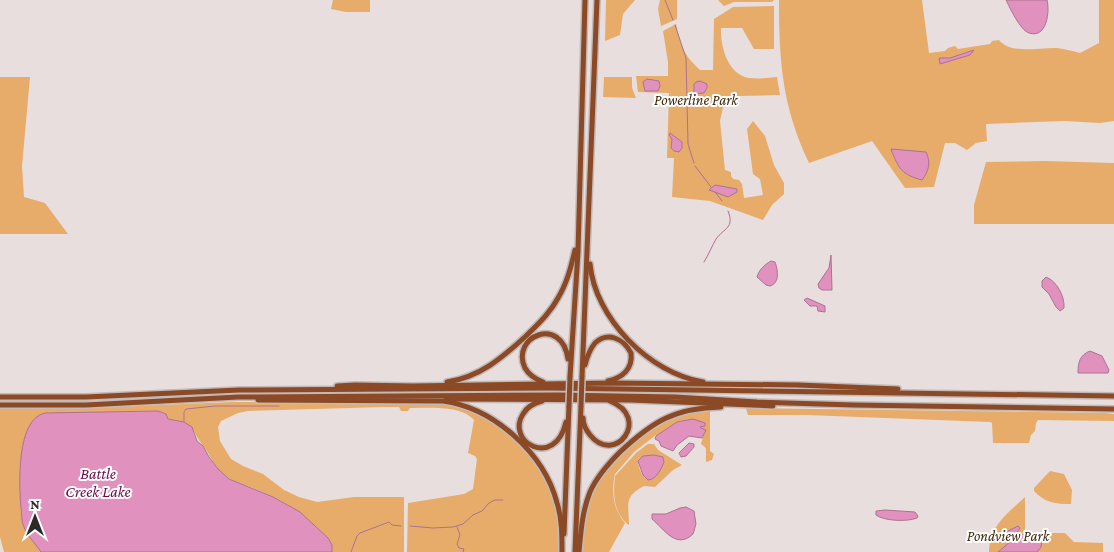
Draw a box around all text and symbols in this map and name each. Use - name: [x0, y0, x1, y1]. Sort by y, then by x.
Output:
- park label: Powerline Park: [654, 92, 739, 108]
- water label: Battle Creek Lake: [65, 465, 131, 500]
- north arrow: [10, 492, 60, 542]
- text: N: [30, 496, 40, 512]
- park label: Pondview Park: [967, 528, 1051, 544]

